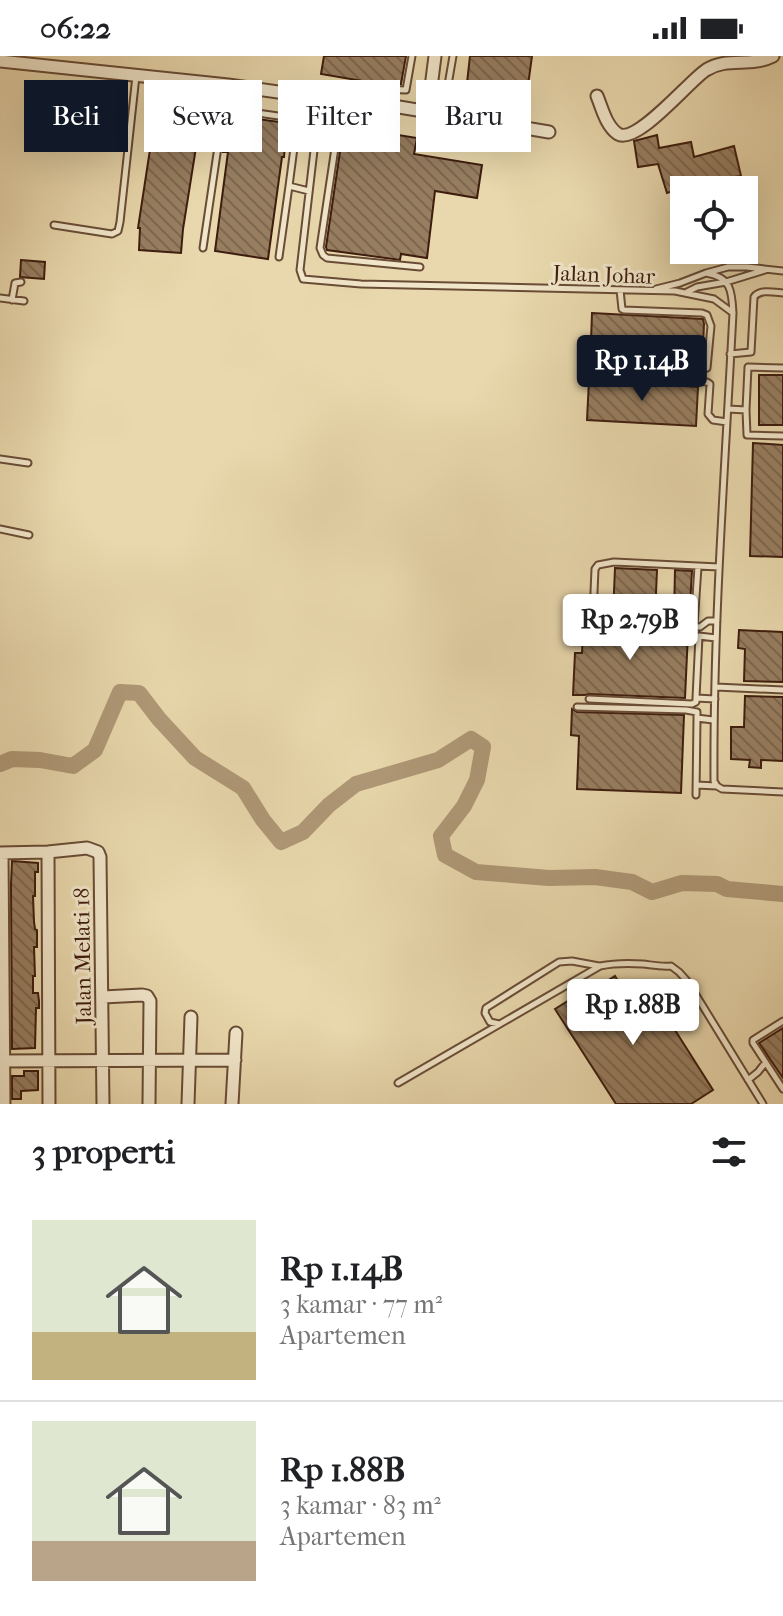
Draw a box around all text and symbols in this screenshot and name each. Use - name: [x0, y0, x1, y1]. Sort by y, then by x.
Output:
- text: 06:22: [40, 11, 111, 46]
- chip: Beli: [24, 80, 128, 152]
- chip: Sewa: [144, 80, 262, 152]
- chip: Filter: [278, 80, 400, 152]
- chip: Baru: [416, 80, 531, 152]
- map controls: [670, 176, 758, 264]
- button: locate: [670, 176, 758, 264]
- street label: Jalan Johar: [550, 260, 656, 290]
- pin: Rp 1.14B: [559, 335, 725, 403]
- text: Rp 1.14B: [595, 345, 689, 376]
- pin: Rp 2.79B: [547, 594, 713, 662]
- text: Rp 2.79B: [581, 604, 679, 635]
- street label: Jalan Melati 18: [69, 887, 97, 1027]
- pin: Rp 1.88B: [550, 979, 716, 1047]
- text: Rp 1.88B: [585, 989, 681, 1020]
- icon: filters: [707, 1130, 751, 1174]
- text: 3 properti: [32, 1132, 175, 1172]
- text: Rp 1.14B: [280, 1249, 403, 1289]
- icon: home: [96, 1252, 192, 1348]
- text: 3 kamar · 77 m²: [280, 1289, 442, 1320]
- text: Apartemen: [280, 1320, 406, 1351]
- text: Rp 1.88B: [280, 1450, 405, 1490]
- icon: home: [96, 1453, 192, 1549]
- text: 3 kamar · 83 m²: [280, 1490, 441, 1521]
- text: Apartemen: [280, 1521, 406, 1552]

